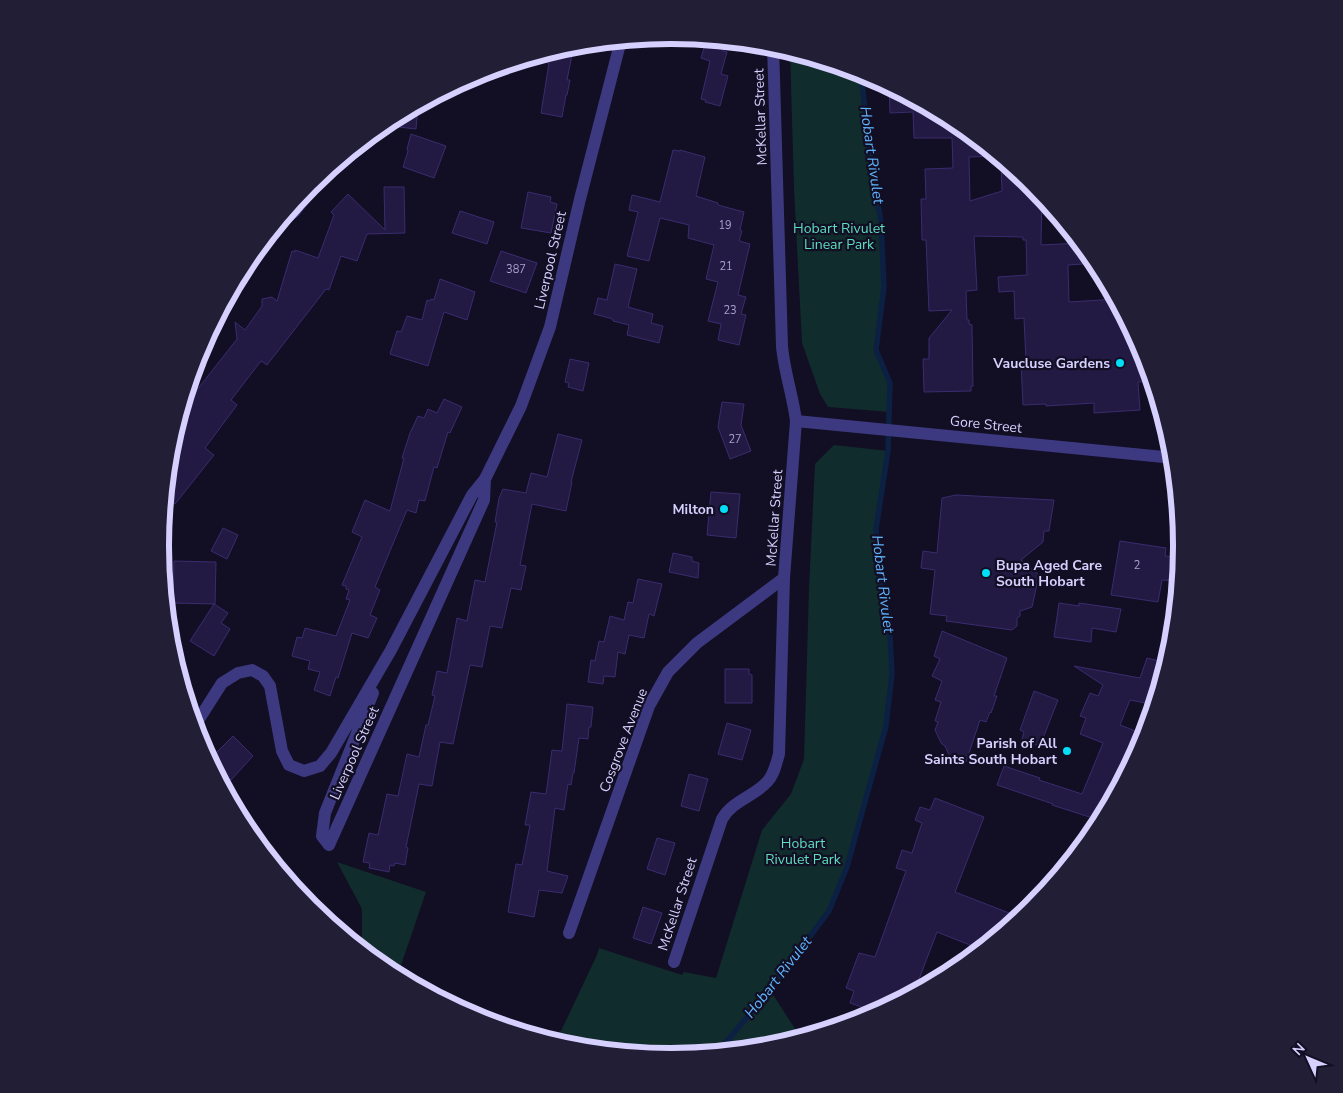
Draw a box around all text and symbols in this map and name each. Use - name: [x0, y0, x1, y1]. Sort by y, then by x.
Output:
- street label: McKellar Street: [749, 68, 772, 166]
- water label: Hobart Rivulet: [855, 105, 889, 206]
- street label: Liverpool Street: [530, 209, 571, 311]
- house number: 19: [718, 218, 732, 233]
- park label: Hobart Rivulet Linear Park: [793, 219, 885, 254]
- house number: 21: [719, 259, 733, 274]
- house number: 387: [506, 262, 526, 277]
- house number: 23: [723, 303, 737, 318]
- place label: Vaucluse Gardens: [992, 354, 1110, 373]
- marker: Vaucluse Gardens: [1114, 357, 1126, 369]
- street label: Gore Street: [949, 411, 1023, 438]
- house number: 27: [728, 432, 742, 447]
- street label: McKellar Street: [762, 469, 787, 567]
- place label: Milton: [672, 500, 714, 519]
- marker: Milton: [718, 503, 730, 515]
- water label: Hobart Rivulet: [867, 534, 899, 635]
- place label: Bupa Aged Care South Hobart: [996, 556, 1102, 591]
- house number: 2: [1134, 558, 1140, 573]
- marker: Bupa Aged Care South Hobart: [980, 567, 992, 579]
- street label: Cosgrove Avenue: [595, 685, 652, 795]
- street label: Liverpool Street: [325, 704, 384, 803]
- place label: Parish of All Saints South Hobart: [924, 734, 1058, 769]
- marker: Parish of All Saints South Hobart: [1061, 745, 1073, 757]
- park label: Hobart Rivulet Park: [765, 834, 842, 869]
- street label: McKellar Street: [653, 855, 702, 953]
- water label: Hobart Rivulet: [740, 931, 817, 1022]
- north arrow: [1283, 1033, 1333, 1083]
- text: N: [1289, 1039, 1309, 1060]

